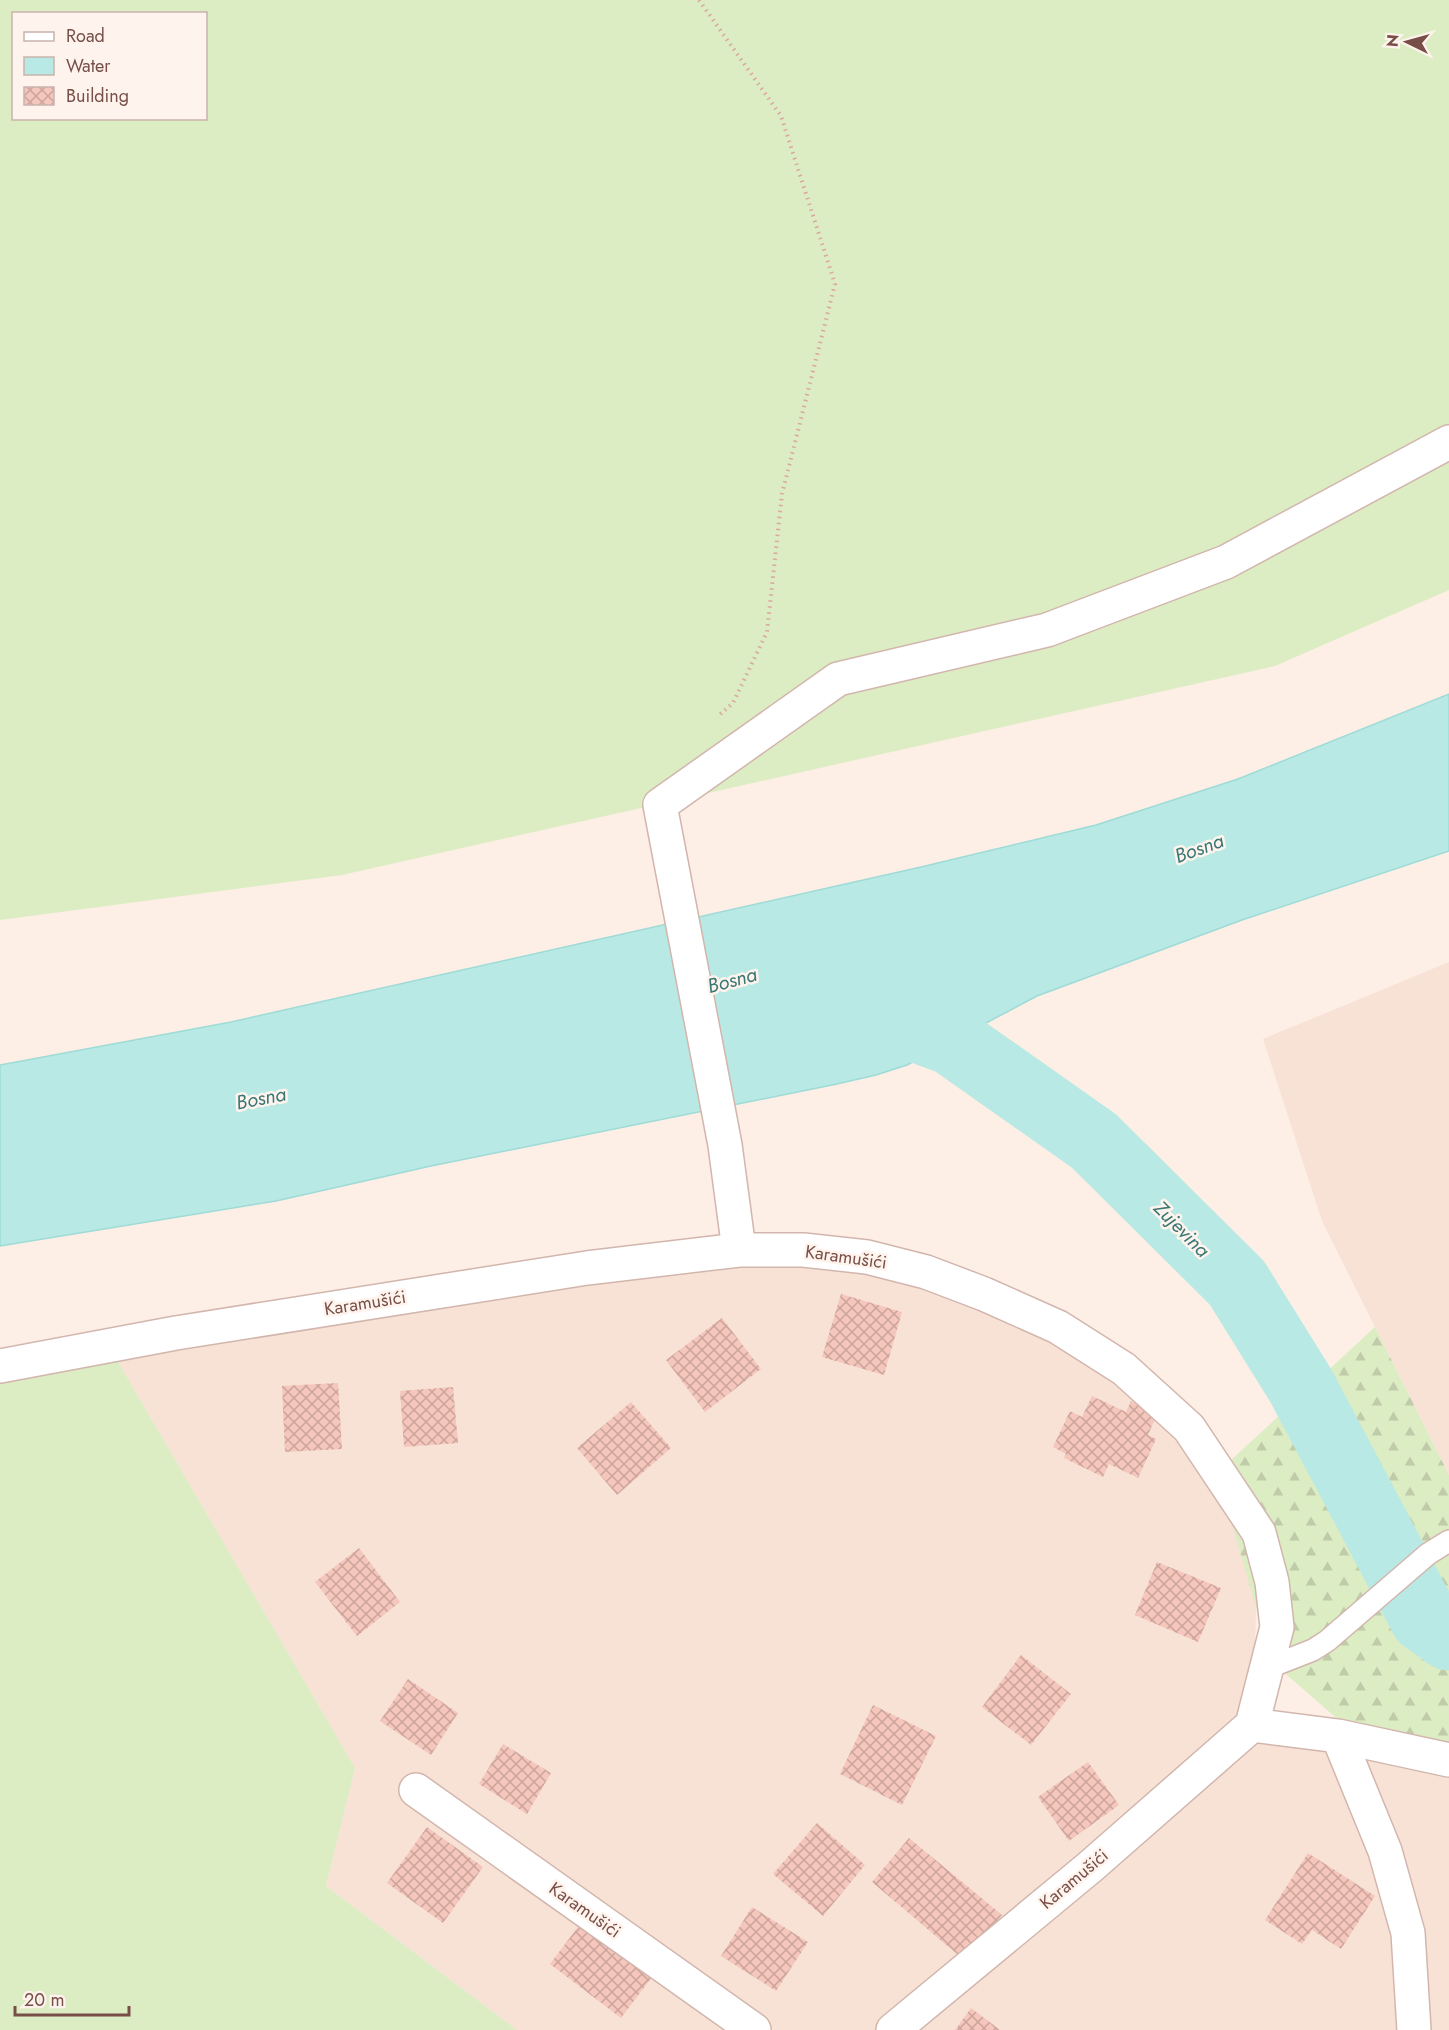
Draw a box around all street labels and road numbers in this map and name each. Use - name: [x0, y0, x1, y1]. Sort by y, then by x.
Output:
- street label: Karamušići: [803, 1238, 889, 1276]
- street label: Karamušići: [322, 1284, 408, 1322]
- street label: Karamušići: [1034, 1843, 1114, 1915]
- street label: Karamušići: [544, 1876, 626, 1944]

